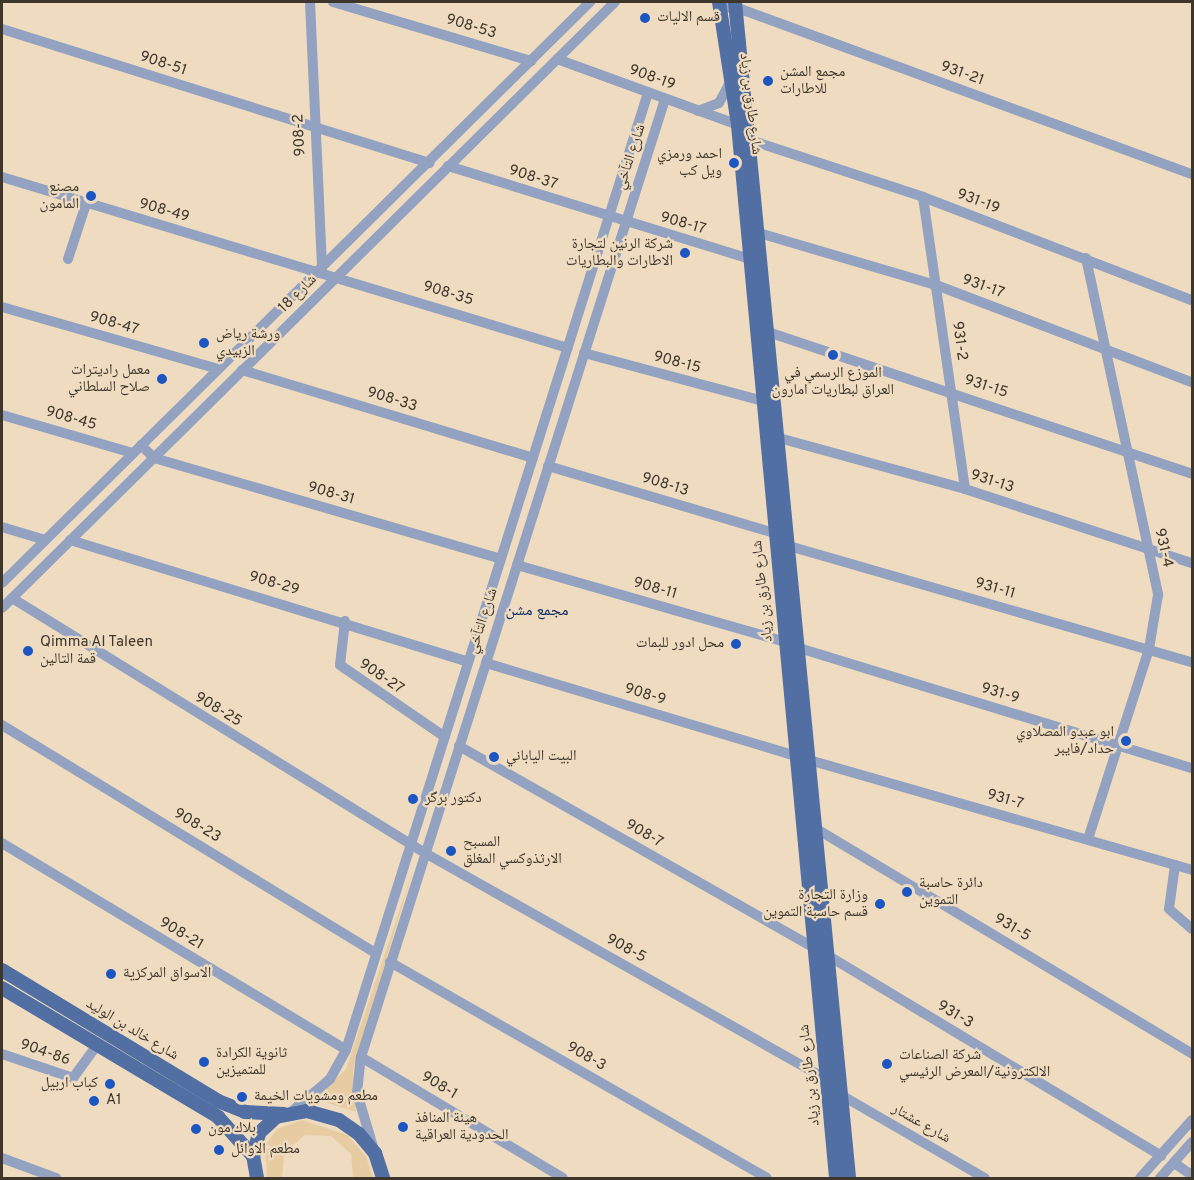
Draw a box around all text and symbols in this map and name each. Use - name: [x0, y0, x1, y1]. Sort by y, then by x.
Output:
- place label: قسم الاليات: [657, 9, 720, 27]
- street label: 908-53: [444, 11, 498, 43]
- marker: قسم الاليات: [638, 11, 652, 25]
- street label: 908-51: [137, 48, 189, 80]
- street label: شارع طارق بن زياد: [735, 52, 765, 156]
- street label: 931-21: [938, 58, 986, 90]
- street label: 908-19: [626, 61, 678, 95]
- place label: مجمع المشن للاطارات: [780, 63, 845, 98]
- marker: مجمع المشن للاطارات: [761, 74, 775, 88]
- street label: 908-2: [290, 113, 310, 157]
- street label: شارع التآخي: [612, 122, 650, 192]
- place label: احمد ورمزي ويل كب: [657, 145, 722, 180]
- marker: احمد ورمزي ويل كب: [727, 156, 741, 170]
- street label: 908-37: [506, 162, 560, 194]
- place label: مصنع المامون: [40, 178, 79, 213]
- street label: 931-19: [954, 186, 1002, 218]
- marker: مصنع المامون: [84, 189, 98, 203]
- street label: 908-49: [137, 195, 191, 227]
- street label: 908-17: [658, 209, 708, 239]
- place label: شركة الرنين لتجارة الاطارات والبطاريات: [566, 235, 673, 270]
- marker: شركة الرنين لتجارة الاطارات والبطاريات: [678, 246, 692, 260]
- street label: شارع 18: [275, 271, 321, 317]
- street label: 931-17: [959, 271, 1007, 303]
- street label: 908-35: [421, 278, 475, 310]
- street label: 908-47: [87, 308, 141, 340]
- street label: 931-2: [947, 320, 971, 362]
- place label: ورشة رياض الزبيدي: [216, 325, 280, 360]
- marker: ورشة رياض الزبيدي: [197, 336, 211, 350]
- street label: 908-15: [651, 348, 703, 378]
- marker: الموزع الرسمي في العراق لبطاريات امارون: [826, 348, 840, 362]
- place label: معمل راديترات صلاح السلطاني: [68, 361, 150, 396]
- place label: الموزع الرسمي في العراق لبطاريات امارون: [772, 364, 894, 399]
- street label: 931-15: [962, 371, 1010, 403]
- marker: معمل راديترات صلاح السلطاني: [155, 372, 169, 386]
- street label: 908-33: [365, 384, 419, 416]
- street label: 908-45: [43, 403, 99, 435]
- street label: 931-13: [968, 467, 1016, 497]
- street label: 908-13: [639, 469, 691, 501]
- street label: 908-31: [305, 479, 357, 509]
- street label: 931-4: [1150, 527, 1176, 569]
- street label: شارع طارق بن زياد: [749, 539, 777, 643]
- street label: 908-29: [247, 568, 301, 600]
- street label: 908-11: [631, 574, 679, 604]
- street label: 931-11: [973, 575, 1017, 603]
- street label: شارع التآخي: [464, 586, 502, 656]
- district label: مجمع مشن: [505, 601, 569, 621]
- place label: Qimma Al Taleen قمة التالين: [40, 633, 154, 668]
- place label: محل ادور للبمات: [636, 635, 724, 653]
- marker: محل ادور للبمات: [729, 637, 743, 651]
- marker: Qimma Al Taleen قمة التالين: [21, 644, 35, 658]
- street label: 908-27: [355, 655, 407, 699]
- street label: 908-9: [622, 680, 668, 710]
- street label: 931-9: [979, 680, 1021, 708]
- street label: 908-25: [191, 689, 245, 731]
- place label: ابو عبدو المصلاوي حداد/فايبر: [1016, 723, 1114, 758]
- marker: ابو عبدو المصلاوي حداد/فايبر: [1119, 734, 1133, 748]
- place label: البيت الياباني: [506, 748, 577, 766]
- marker: البيت الياباني: [487, 750, 501, 764]
- street label: 931-7: [985, 786, 1025, 814]
- place label: دكتور برگر: [425, 790, 482, 808]
- marker: دكتور برگر: [406, 792, 420, 806]
- street label: 908-23: [170, 805, 224, 847]
- street label: 908-7: [622, 816, 666, 852]
- place label: المسبح الارثذوكسي المغلق: [463, 833, 562, 868]
- marker: المسبح الارثذوكسي المغلق: [444, 844, 458, 858]
- place label: دائرة حاسبة التموين: [919, 874, 983, 909]
- marker: دائرة حاسبة التموين: [900, 885, 914, 899]
- place label: وزارة التجارة قسم حاسبة التموين: [763, 886, 868, 921]
- marker: وزارة التجارة قسم حاسبة التموين: [873, 897, 887, 911]
- street label: 931-5: [990, 910, 1034, 946]
- street label: 908-21: [156, 914, 206, 954]
- street label: 908-5: [603, 931, 649, 967]
- place label: الاسواق المركزية: [123, 965, 211, 983]
- marker: الاسواق المركزية: [104, 967, 118, 981]
- street label: شارع خالد بن الوليد: [82, 995, 182, 1065]
- street label: 931-3: [934, 997, 976, 1033]
- street label: شارع طارق بن زياد: [796, 1023, 824, 1127]
- street label: 904-86: [18, 1036, 72, 1070]
- street label: 908-3: [563, 1039, 609, 1075]
- place label: ثانوية الكرادة للمتميزين: [216, 1044, 287, 1079]
- place label: شركة الصناعات الالكترونية/المعرض الرئيسي: [899, 1046, 1050, 1081]
- marker: ثانوية الكرادة للمتميزين: [197, 1055, 211, 1069]
- marker: شركة الصناعات الالكترونية/المعرض الرئيسي: [880, 1057, 894, 1071]
- street label: 908-1: [418, 1068, 460, 1104]
- place label: كباب اربيل: [41, 1075, 98, 1093]
- marker: كباب اربيل: [103, 1077, 117, 1091]
- place label: مطعم ومشويات الخيمة: [254, 1088, 378, 1106]
- marker: مطعم ومشويات الخيمة: [235, 1090, 249, 1104]
- place label: A1: [106, 1092, 122, 1110]
- marker: A1: [87, 1094, 101, 1108]
- street label: شارع عشتار: [889, 1100, 953, 1148]
- place label: هيئة المنافذ الحدودية العراقية: [415, 1109, 509, 1144]
- place label: بلاك مون: [208, 1120, 256, 1138]
- marker: هيئة المنافذ الحدودية العراقية: [396, 1120, 410, 1134]
- marker: بلاك مون: [189, 1122, 203, 1136]
- place label: مطعم الاوائل: [231, 1141, 300, 1159]
- marker: مطعم الاوائل: [212, 1143, 226, 1157]

